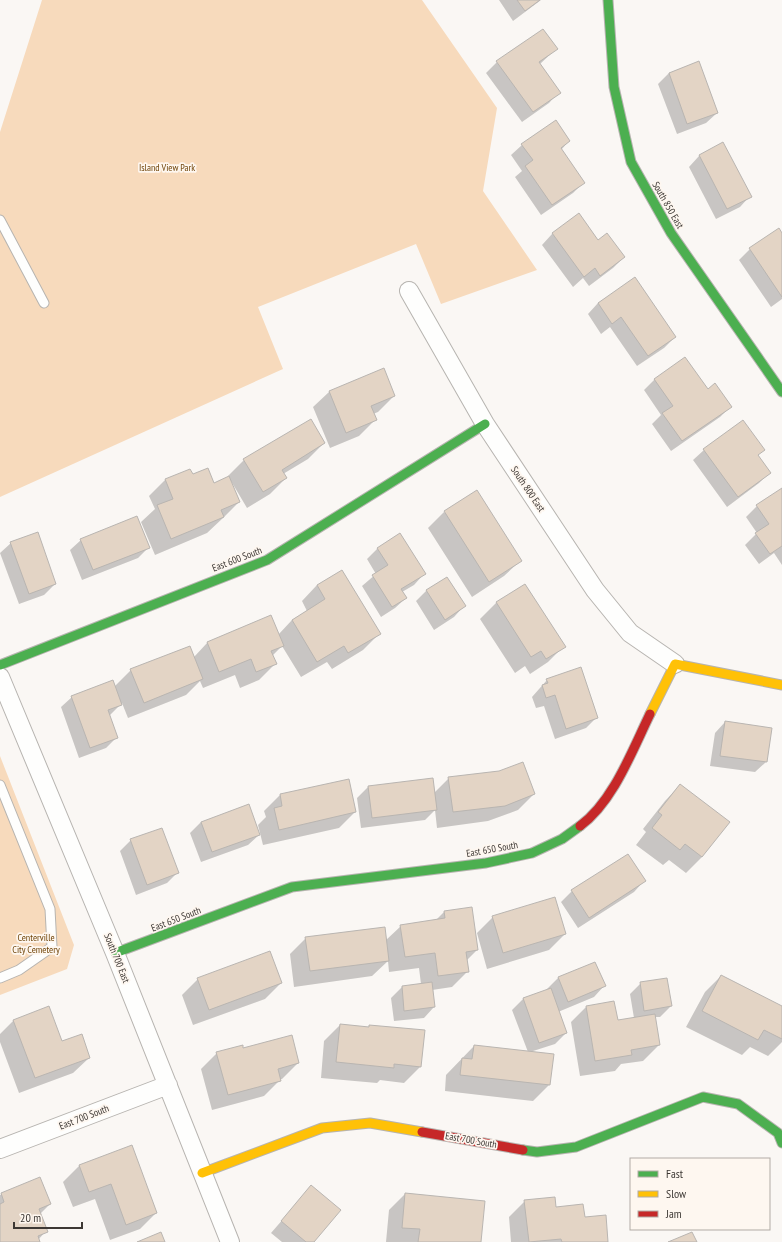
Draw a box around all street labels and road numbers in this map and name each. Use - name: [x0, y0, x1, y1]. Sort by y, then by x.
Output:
- street label: South 850 East: [649, 179, 687, 231]
- street label: South 800 East: [508, 464, 548, 515]
- street label: East 600 South: [210, 544, 264, 574]
- street label: East 650 South: [465, 838, 519, 860]
- street label: East 650 South: [149, 904, 203, 934]
- street label: South 700 East: [101, 931, 133, 985]
- street label: East 700 South: [57, 1102, 111, 1132]
- street label: East 700 South: [444, 1129, 498, 1151]

